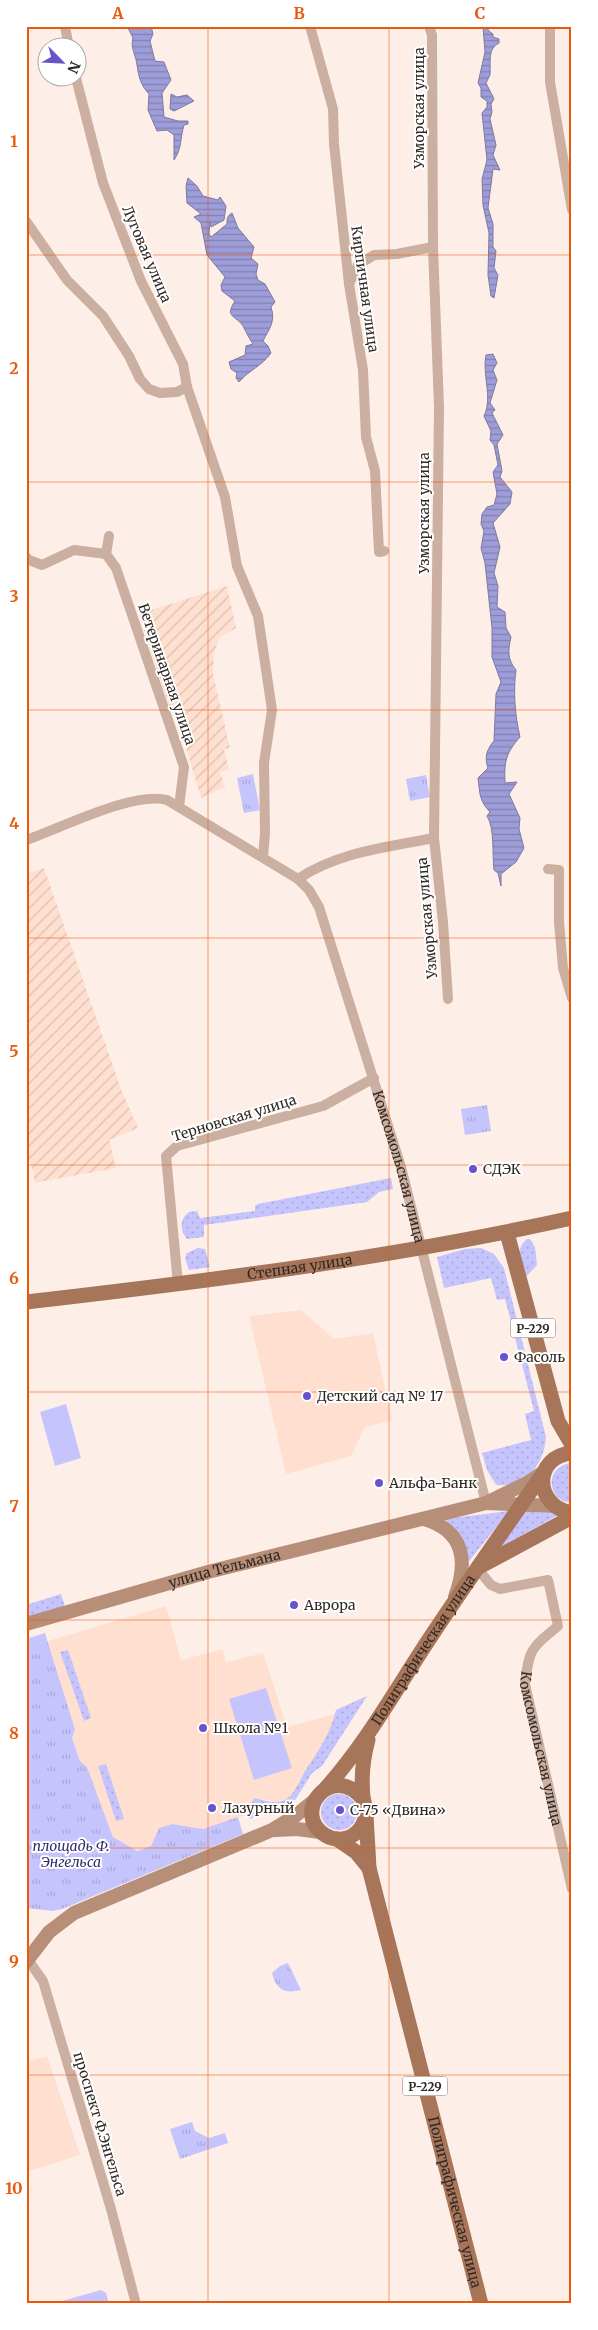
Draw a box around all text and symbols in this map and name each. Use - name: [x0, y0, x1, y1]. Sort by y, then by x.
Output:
- text: A: [111, 3, 124, 23]
- text: B: [293, 3, 305, 23]
- text: C: [475, 3, 485, 23]
- north arrow: [38, 38, 88, 88]
- street label: Узморская улица: [410, 47, 428, 170]
- text: N: [63, 59, 84, 76]
- text: 1: [10, 131, 18, 151]
- street label: Луговая улица: [118, 203, 176, 306]
- street label: Кирпичная улица: [347, 225, 383, 354]
- text: 2: [9, 358, 19, 378]
- street label: Узморская улица: [415, 452, 433, 575]
- text: 3: [9, 586, 19, 606]
- street label: Ветеринарная улица: [134, 601, 200, 748]
- text: 4: [9, 813, 19, 833]
- street label: Узморская улица: [413, 856, 441, 980]
- text: 5: [9, 1041, 19, 1061]
- street label: Комсомольская улица: [368, 1088, 429, 1245]
- street label: Терновская улица: [170, 1090, 299, 1145]
- place label: СДЭК: [483, 1160, 521, 1178]
- marker: СДЭК: [467, 1163, 479, 1175]
- street label: Степная улица: [246, 1250, 354, 1284]
- text: 6: [9, 1268, 19, 1288]
- road number: Р-229: [510, 1319, 556, 1338]
- place label: Фасоль: [514, 1348, 565, 1366]
- marker: Фасоль: [498, 1351, 510, 1363]
- place label: Детский сад № 17: [317, 1387, 443, 1405]
- marker: Детский сад № 17: [301, 1390, 313, 1402]
- place label: Альфа-Банк: [388, 1474, 477, 1492]
- marker: Альфа-Банк: [373, 1477, 385, 1489]
- text: 7: [9, 1496, 19, 1516]
- street label: улица Тельмана: [166, 1545, 283, 1592]
- street label: Полиграфическая улица: [367, 1571, 479, 1729]
- place label: Аврора: [303, 1596, 356, 1614]
- marker: Аврора: [288, 1599, 300, 1611]
- street label: Комсомольская улица: [516, 1670, 566, 1828]
- place label: Школа №1: [213, 1719, 288, 1737]
- marker: Школа №1: [197, 1722, 209, 1734]
- text: 8: [9, 1723, 19, 1743]
- place label: Лазурный: [222, 1799, 295, 1817]
- place label: С-75 «Двина»: [350, 1801, 446, 1819]
- marker: Лазурный: [206, 1802, 218, 1814]
- marker: С-75 «Двина»: [334, 1804, 346, 1816]
- park label: площадь Ф. Энгельса: [33, 1837, 109, 1871]
- text: 9: [9, 1951, 19, 1971]
- street label: проспект Ф.Энгельса: [69, 2050, 131, 2199]
- road number: Р-229: [402, 2076, 448, 2096]
- street label: Полиграфическая улица: [424, 2114, 486, 2290]
- text: 10: [5, 2178, 23, 2198]

